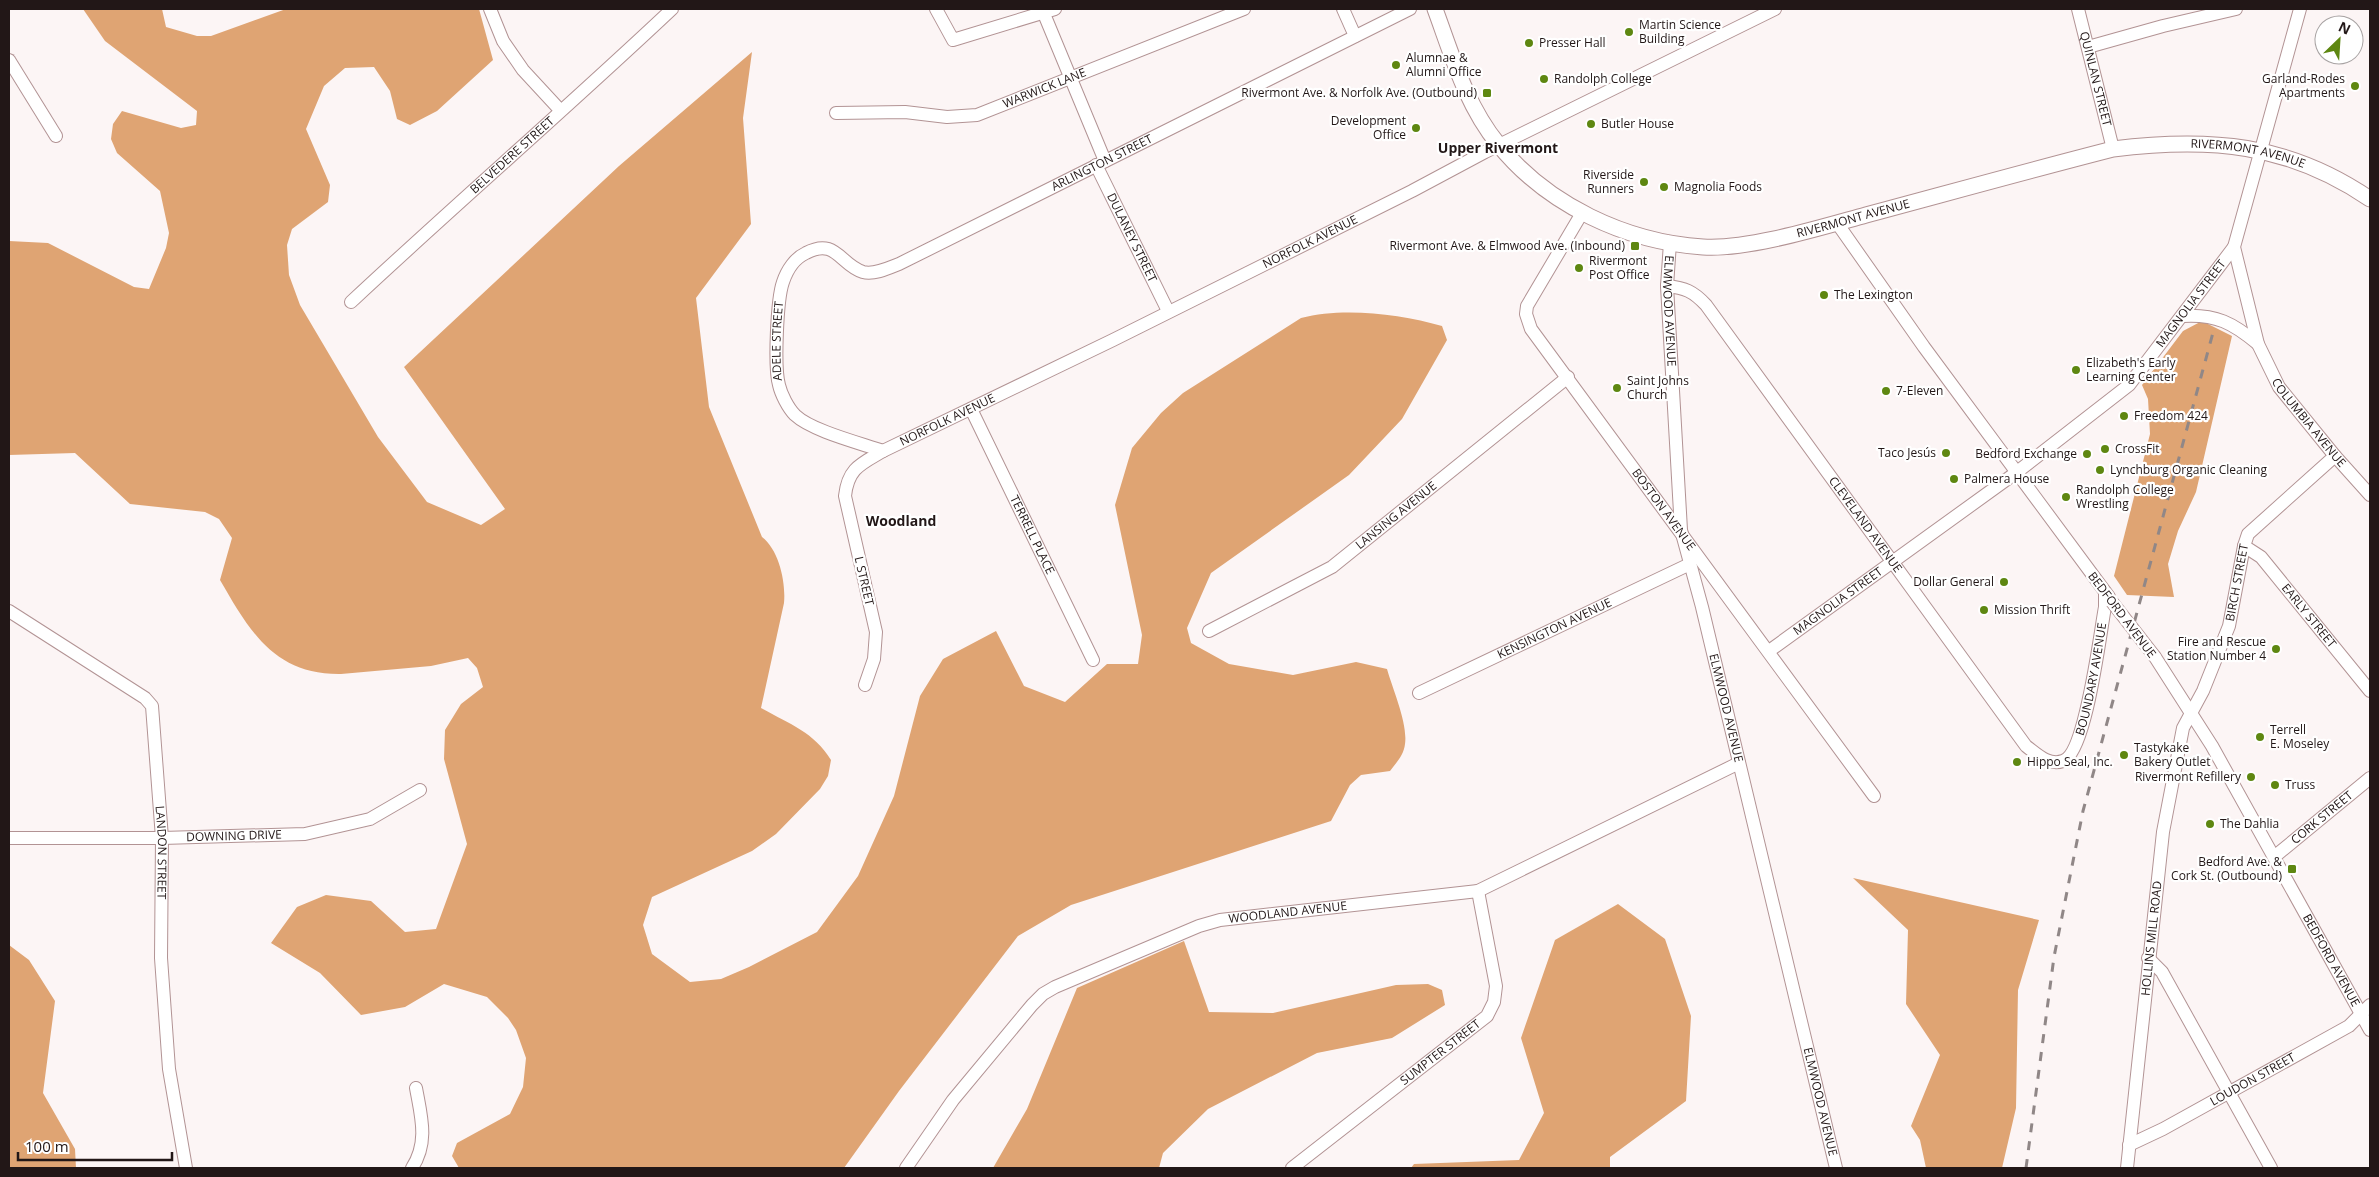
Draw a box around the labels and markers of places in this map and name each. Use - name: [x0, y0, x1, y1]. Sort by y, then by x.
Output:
- place label: Martin Science Building: [1639, 16, 1721, 47]
- marker: Martin Science Building: [1623, 26, 1635, 38]
- place label: Presser Hall: [1539, 34, 1606, 51]
- marker: Presser Hall: [1523, 37, 1535, 49]
- place label: Alumnae & Alumni Office: [1406, 49, 1482, 80]
- marker: Alumnae & Alumni Office: [1390, 59, 1402, 71]
- place label: Randolph College: [1554, 70, 1652, 87]
- place label: Garland-Rodes Apartments: [2262, 70, 2345, 101]
- marker: Randolph College: [1538, 73, 1550, 85]
- marker: Garland-Rodes Apartments: [2349, 80, 2361, 92]
- place label: Rivermont Ave. & Norfolk Ave. (Outbound): [1241, 84, 1477, 101]
- marker: Rivermont Ave. & Norfolk Ave. (Outbound): [1481, 87, 1493, 99]
- place label: Development Office: [1331, 112, 1406, 143]
- place label: Butler House: [1601, 115, 1674, 132]
- marker: Butler House: [1585, 118, 1597, 130]
- marker: Development Office: [1410, 122, 1422, 134]
- place label: Riverside Runners: [1583, 166, 1634, 197]
- marker: Riverside Runners: [1638, 176, 1650, 188]
- place label: Magnolia Foods: [1674, 178, 1762, 195]
- marker: Magnolia Foods: [1658, 181, 1670, 193]
- place label: Rivermont Ave. & Elmwood Ave. (Inbound): [1389, 237, 1625, 254]
- marker: Rivermont Ave. & Elmwood Ave. (Inbound): [1629, 240, 1641, 252]
- place label: Rivermont Post Office: [1589, 252, 1650, 283]
- marker: Rivermont Post Office: [1573, 262, 1585, 274]
- place label: The Lexington: [1834, 286, 1913, 303]
- marker: The Lexington: [1818, 289, 1830, 301]
- place label: Elizabeth's Early Learning Center: [2086, 354, 2176, 385]
- marker: Elizabeth's Early Learning Center: [2070, 364, 2082, 376]
- place label: Saint Johns Church: [1627, 372, 1689, 403]
- marker: Saint Johns Church: [1611, 382, 1623, 394]
- place label: 7-Eleven: [1896, 382, 1943, 399]
- marker: 7-Eleven: [1880, 385, 1892, 397]
- place label: Freedom 424: [2134, 407, 2208, 424]
- marker: Freedom 424: [2118, 410, 2130, 422]
- place label: CrossFit: [2115, 440, 2160, 457]
- marker: CrossFit: [2099, 443, 2111, 455]
- place label: Taco Jesús: [1878, 444, 1936, 461]
- place label: Bedford Exchange: [1975, 445, 2077, 462]
- marker: Taco Jesús: [1940, 447, 1952, 459]
- marker: Bedford Exchange: [2081, 448, 2093, 460]
- place label: Lynchburg Organic Cleaning: [2110, 461, 2267, 478]
- marker: Lynchburg Organic Cleaning: [2094, 464, 2106, 476]
- place label: Palmera House: [1964, 470, 2050, 487]
- marker: Palmera House: [1948, 473, 1960, 485]
- place label: Randolph College Wrestling: [2076, 481, 2174, 512]
- marker: Randolph College Wrestling: [2060, 491, 2072, 503]
- place label: Dollar General: [1913, 573, 1994, 590]
- marker: Dollar General: [1998, 576, 2010, 588]
- place label: Mission Thrift: [1994, 601, 2070, 618]
- marker: Mission Thrift: [1978, 604, 1990, 616]
- place label: Fire and Rescue Station Number 4: [2167, 633, 2266, 664]
- marker: Fire and Rescue Station Number 4: [2270, 643, 2282, 655]
- place label: Terrell E. Moseley: [2270, 721, 2330, 752]
- marker: Terrell E. Moseley: [2254, 731, 2266, 743]
- place label: Tastykake Bakery Outlet: [2134, 739, 2211, 770]
- marker: Tastykake Bakery Outlet: [2118, 749, 2130, 761]
- place label: Hippo Seal, Inc.: [2027, 753, 2113, 770]
- marker: Hippo Seal, Inc.: [2011, 756, 2023, 768]
- place label: Rivermont Refillery: [2135, 768, 2242, 785]
- marker: Rivermont Refillery: [2245, 771, 2257, 783]
- place label: Truss: [2285, 776, 2316, 793]
- marker: Truss: [2269, 779, 2281, 791]
- place label: The Dahlia: [2220, 815, 2279, 832]
- marker: The Dahlia: [2204, 818, 2216, 830]
- place label: Bedford Ave. & Cork St. (Outbound): [2171, 853, 2282, 884]
- marker: Bedford Ave. & Cork St. (Outbound): [2286, 863, 2298, 875]

